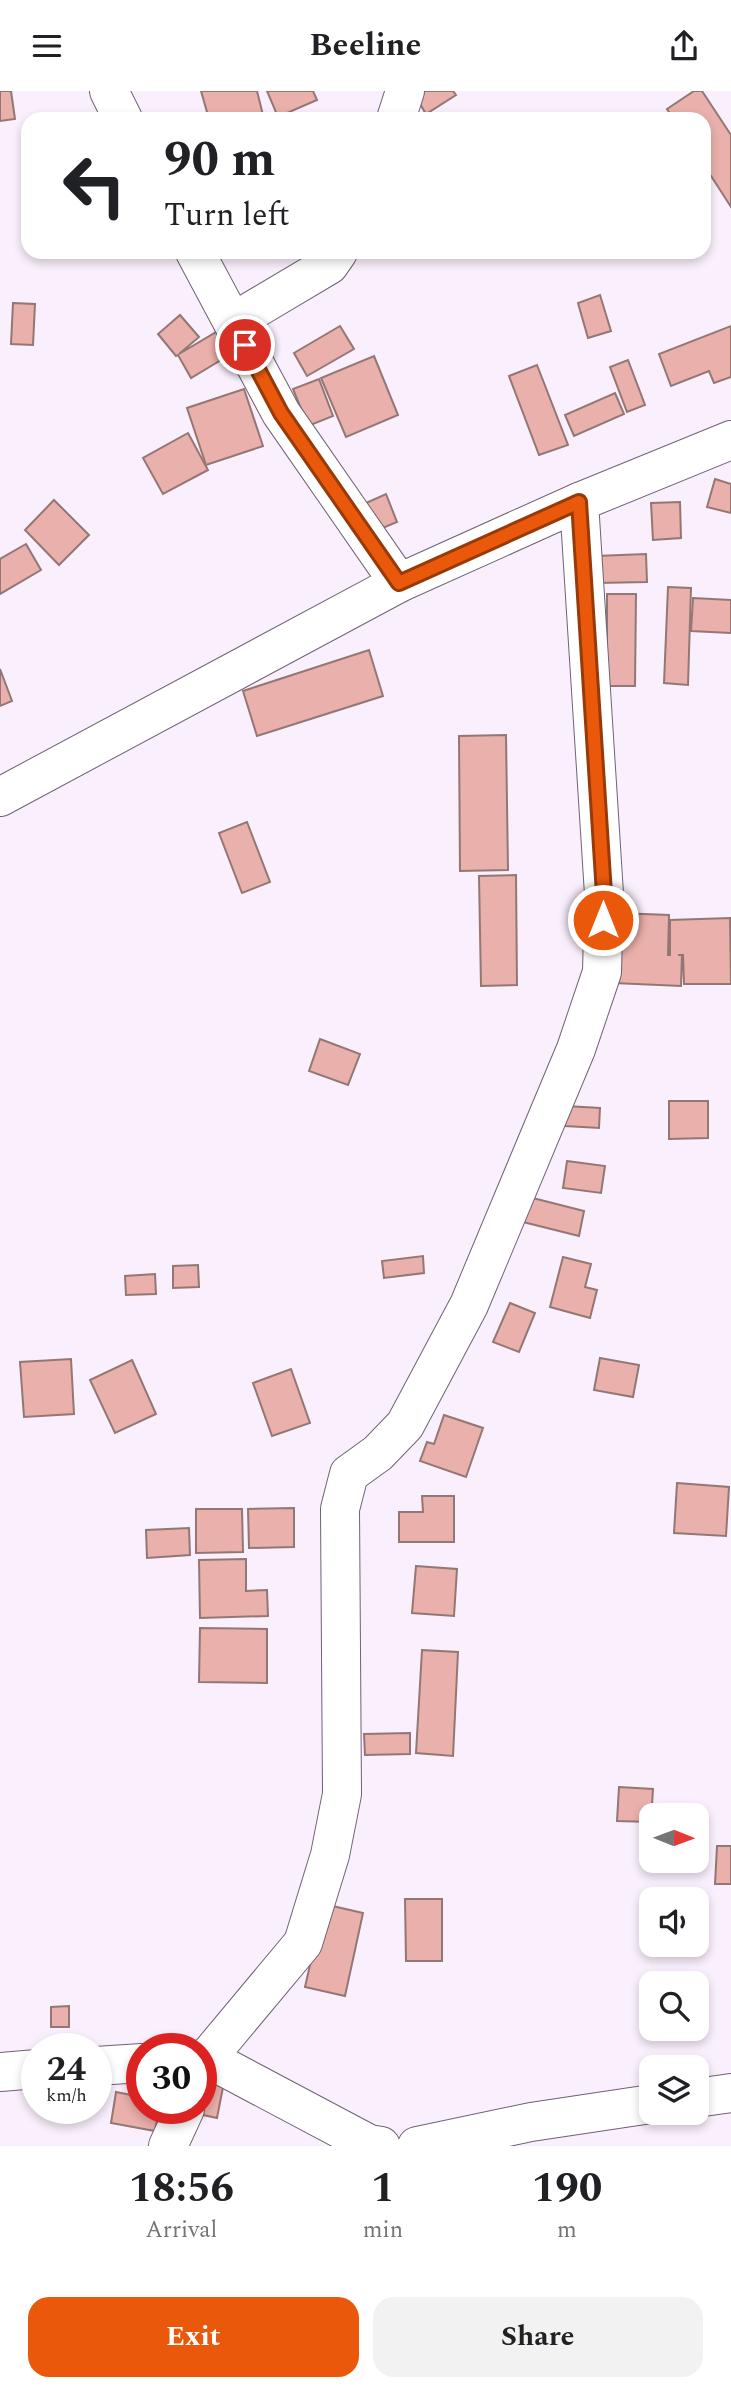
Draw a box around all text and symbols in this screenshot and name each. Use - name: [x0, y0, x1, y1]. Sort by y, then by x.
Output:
- text: Beeline: [310, 21, 421, 70]
- icon: menu: [28, 27, 66, 65]
- icon: share: [665, 27, 703, 65]
- text: 90 m: [164, 123, 275, 198]
- icon: left: [49, 140, 140, 231]
- text: Turn left: [164, 191, 290, 240]
- pin: [215, 315, 275, 375]
- icon: arrive: [226, 326, 264, 364]
- position arrow: [566, 883, 640, 957]
- north arrow: [639, 1803, 709, 1873]
- map controls: [639, 1803, 709, 2125]
- button: sound: [639, 1887, 709, 1957]
- button: search: [639, 1971, 709, 2041]
- speed limit sign: 30: [126, 2033, 217, 2124]
- text: 24: [47, 2043, 86, 2096]
- button: layers: [639, 2055, 709, 2125]
- text: km/h: [46, 2082, 87, 2109]
- text: 18:56: [129, 2157, 234, 2220]
- text: 1: [371, 2157, 395, 2220]
- text: 190: [532, 2157, 602, 2220]
- text: Arrival: [146, 2213, 217, 2248]
- text: min: [363, 2213, 403, 2248]
- text: m: [557, 2213, 577, 2248]
- button: Exit: [28, 2297, 359, 2377]
- button: Share: [373, 2297, 703, 2377]

